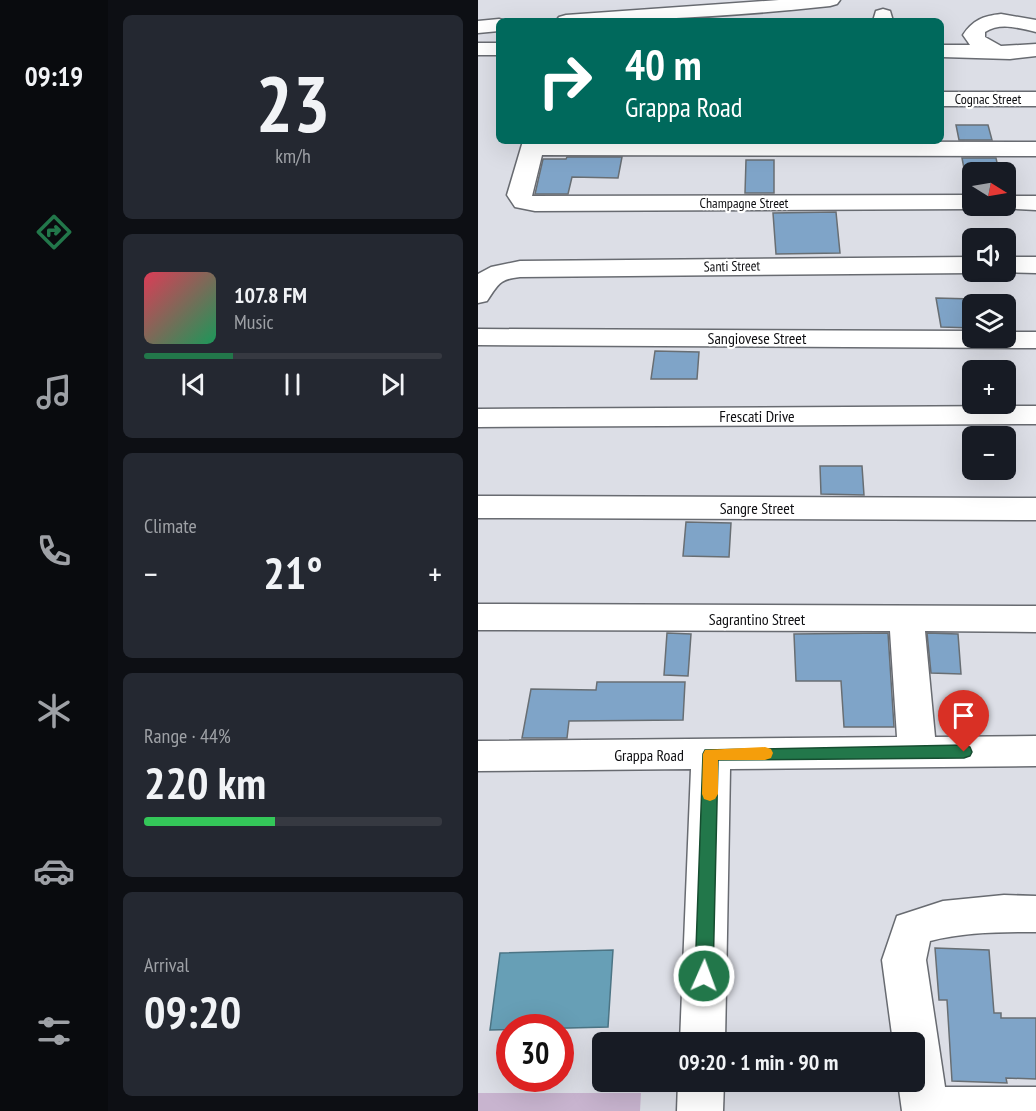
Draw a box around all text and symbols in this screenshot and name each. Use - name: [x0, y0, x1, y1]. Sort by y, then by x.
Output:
- text: 40 m: [625, 37, 702, 92]
- icon: right: [526, 42, 604, 120]
- text: 23: [256, 53, 330, 154]
- text: 09:19: [25, 59, 83, 93]
- text: Grappa Road: [625, 90, 743, 124]
- street label: Cognac Street: [955, 90, 1021, 108]
- text: km/h: [275, 143, 311, 169]
- north arrow: [962, 162, 1016, 216]
- map controls: [962, 162, 1016, 480]
- street label: Champagne Street: [700, 194, 789, 212]
- icon: directions: [33, 211, 75, 253]
- button: sound: [962, 228, 1016, 282]
- street label: Santi Street: [704, 257, 761, 275]
- text: 107.8 FM: [234, 281, 307, 309]
- button: layers: [962, 294, 1016, 348]
- text: Music: [234, 309, 274, 335]
- street label: Sangiovese Street: [708, 328, 807, 348]
- button: +: [962, 360, 1016, 414]
- icon: previous: [177, 368, 210, 401]
- icon: pause: [276, 368, 309, 401]
- icon: next: [376, 368, 409, 401]
- icon: music: [33, 371, 75, 413]
- street label: Frescati Drive: [719, 406, 795, 426]
- button: −: [962, 426, 1016, 480]
- street label: Sangre Street: [720, 498, 795, 518]
- text: Climate: [144, 513, 197, 539]
- icon: phone: [33, 530, 75, 572]
- text: 21°: [263, 543, 323, 601]
- text: −: [144, 552, 158, 595]
- text: +: [428, 552, 442, 595]
- street label: Sagrantino Street: [709, 609, 806, 629]
- icon: climate: [33, 690, 75, 732]
- pin: [938, 690, 989, 752]
- icon: arrive: [947, 699, 980, 732]
- text: Range · 44%: [144, 723, 231, 749]
- street label: Grappa Road: [614, 745, 684, 765]
- text: 220 km: [144, 753, 266, 811]
- icon: car: [33, 850, 75, 892]
- position arrow: [672, 944, 736, 1008]
- text: Arrival: [144, 952, 189, 978]
- text: 09:20: [144, 982, 241, 1040]
- icon: filters: [33, 1010, 75, 1052]
- speed limit sign: 30: [496, 1014, 574, 1092]
- text: 09:20 · 1 min · 90 m: [679, 1048, 838, 1076]

